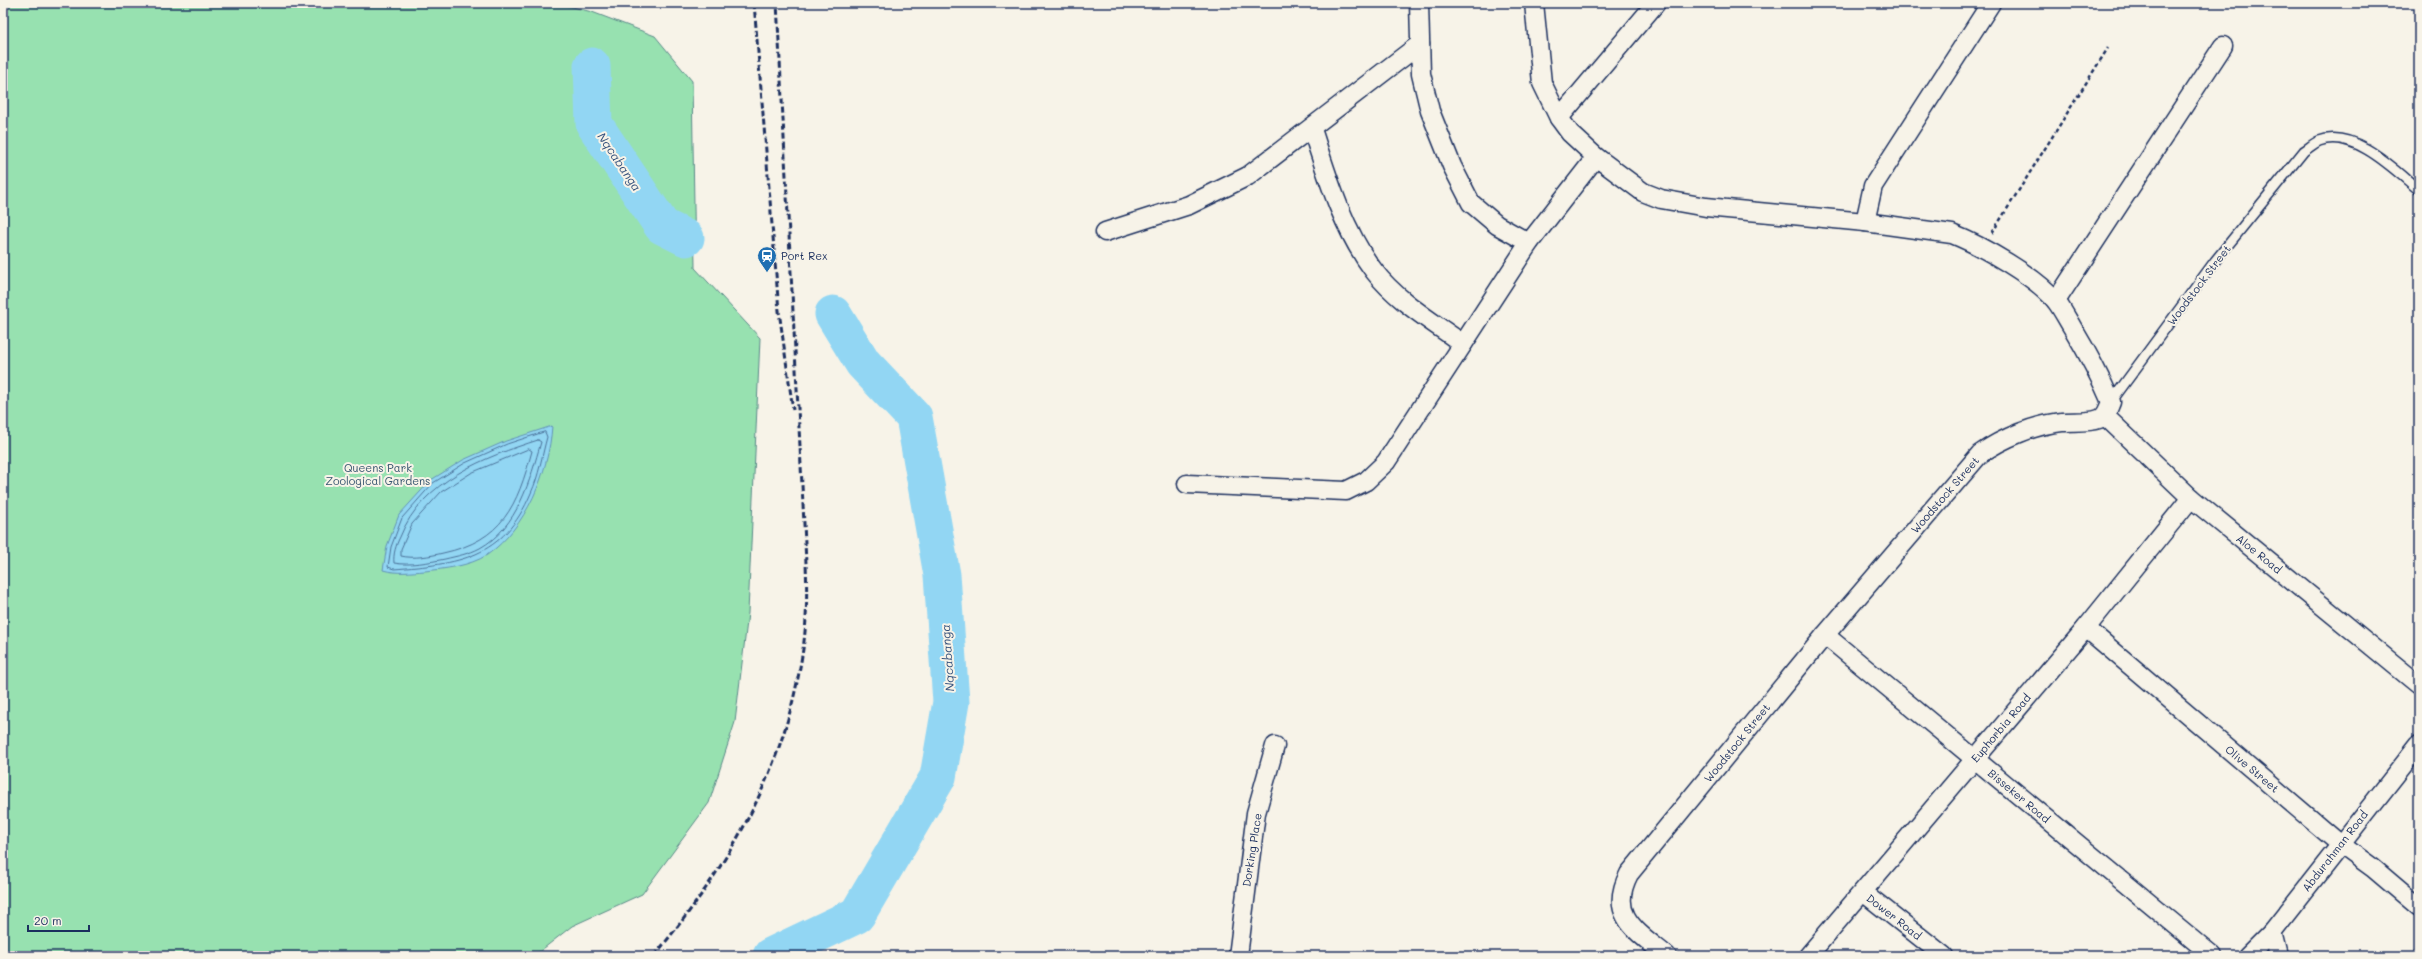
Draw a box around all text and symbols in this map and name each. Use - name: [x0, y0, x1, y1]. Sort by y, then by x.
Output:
- water label: Nqcabanga: [594, 129, 645, 194]
- street label: Woodstock Street: [2163, 241, 2234, 328]
- station icon: Port Rex: [756, 245, 778, 273]
- place label: Port Rex: [781, 248, 828, 263]
- street label: Woodstock Street: [1907, 453, 1982, 536]
- park label: Queens Park Zoological Gardens: [326, 460, 430, 488]
- street label: Aloe Road: [2233, 531, 2285, 577]
- water label: Nqcabanga: [937, 624, 957, 692]
- street label: Euphorbia Road: [1967, 690, 2034, 765]
- street label: Woodstock Street: [1700, 700, 1773, 785]
- street label: Olive Street: [2222, 742, 2283, 796]
- street label: Bisseker Road: [1985, 765, 2054, 826]
- street label: Abdurahman Road: [2298, 807, 2371, 894]
- street label: Dorking Place: [1238, 812, 1265, 888]
- street label: Dower Road: [1864, 890, 1925, 943]
- scale bar: [28, 907, 89, 933]
- text: 20 m: [34, 912, 62, 928]

